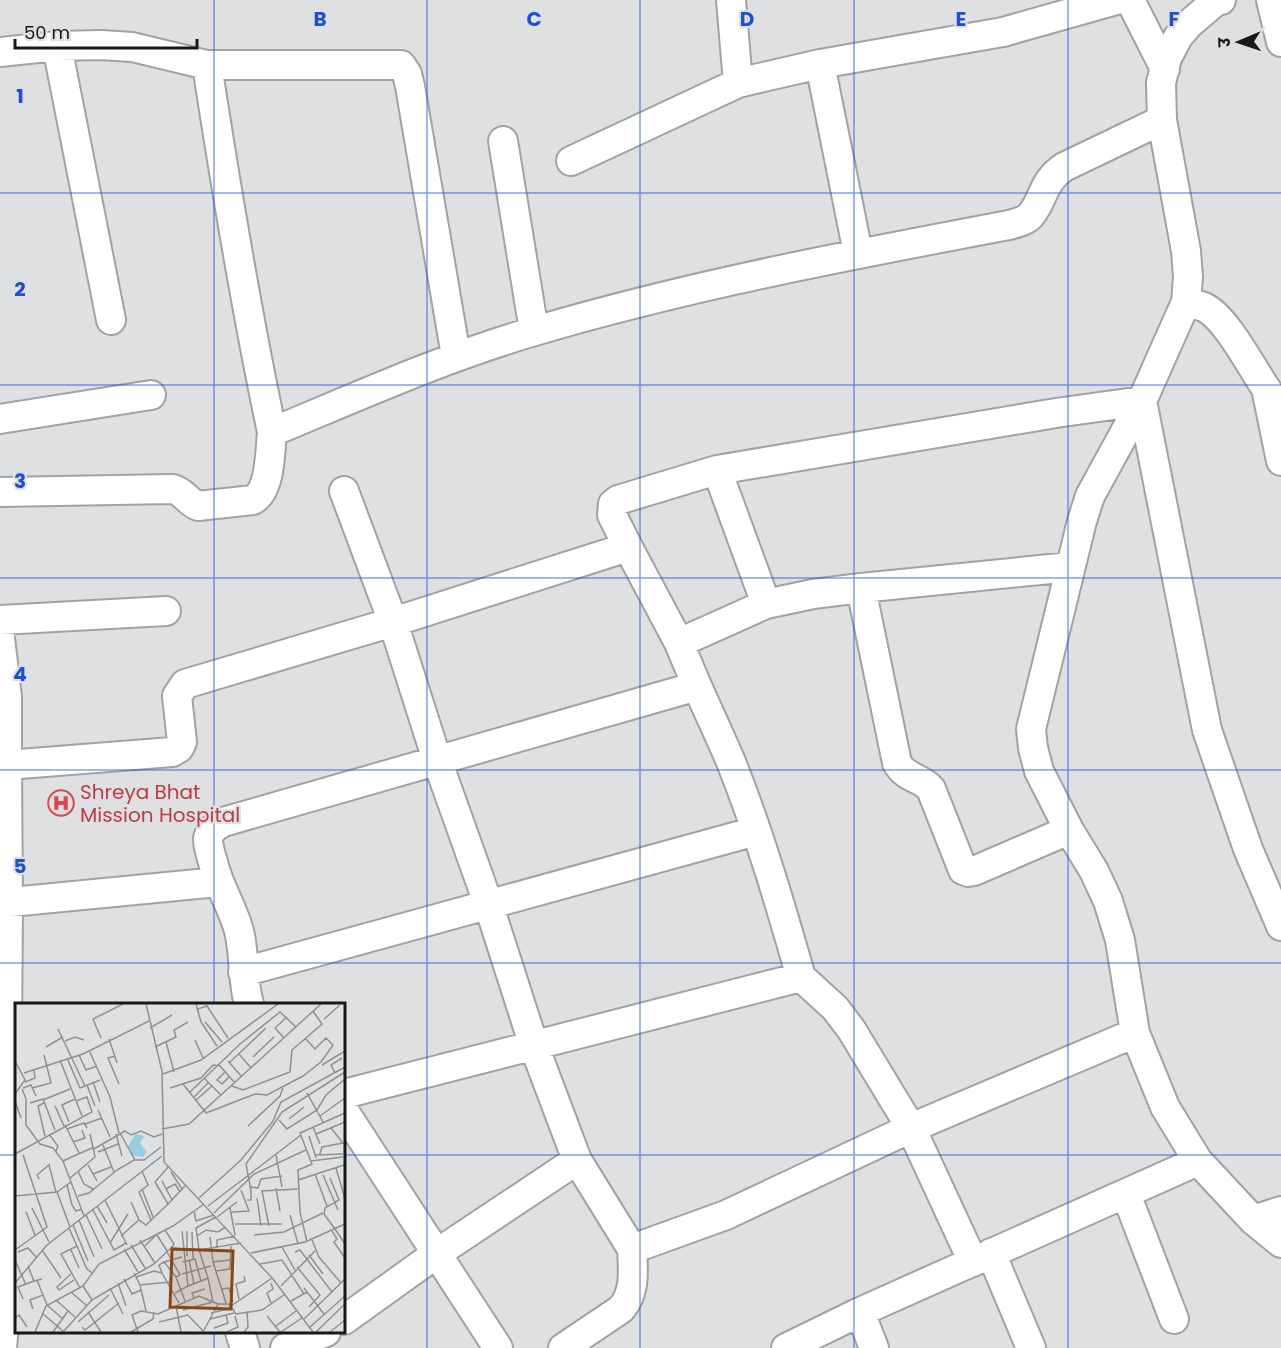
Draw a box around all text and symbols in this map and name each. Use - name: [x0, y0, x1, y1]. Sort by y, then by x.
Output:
- text: B: [313, 5, 327, 33]
- text: C: [526, 5, 542, 33]
- text: D: [740, 5, 754, 33]
- text: E: [956, 5, 966, 33]
- text: F: [1169, 5, 1180, 33]
- scale bar: [15, 12, 196, 50]
- north arrow: [1209, 12, 1269, 72]
- text: 50 m: [24, 20, 70, 45]
- text: उ: [1213, 37, 1236, 48]
- text: 1: [16, 82, 24, 110]
- text: 2: [14, 275, 26, 303]
- text: 3: [14, 467, 26, 495]
- text: 4: [13, 660, 27, 688]
- place label: Shreya Bhat Mission Hospital: [80, 778, 240, 829]
- hospital icon: Shreya Bhat Mission Hospital: [46, 788, 76, 818]
- text: 5: [14, 852, 27, 880]
- inset map: [15, 1003, 345, 1333]

